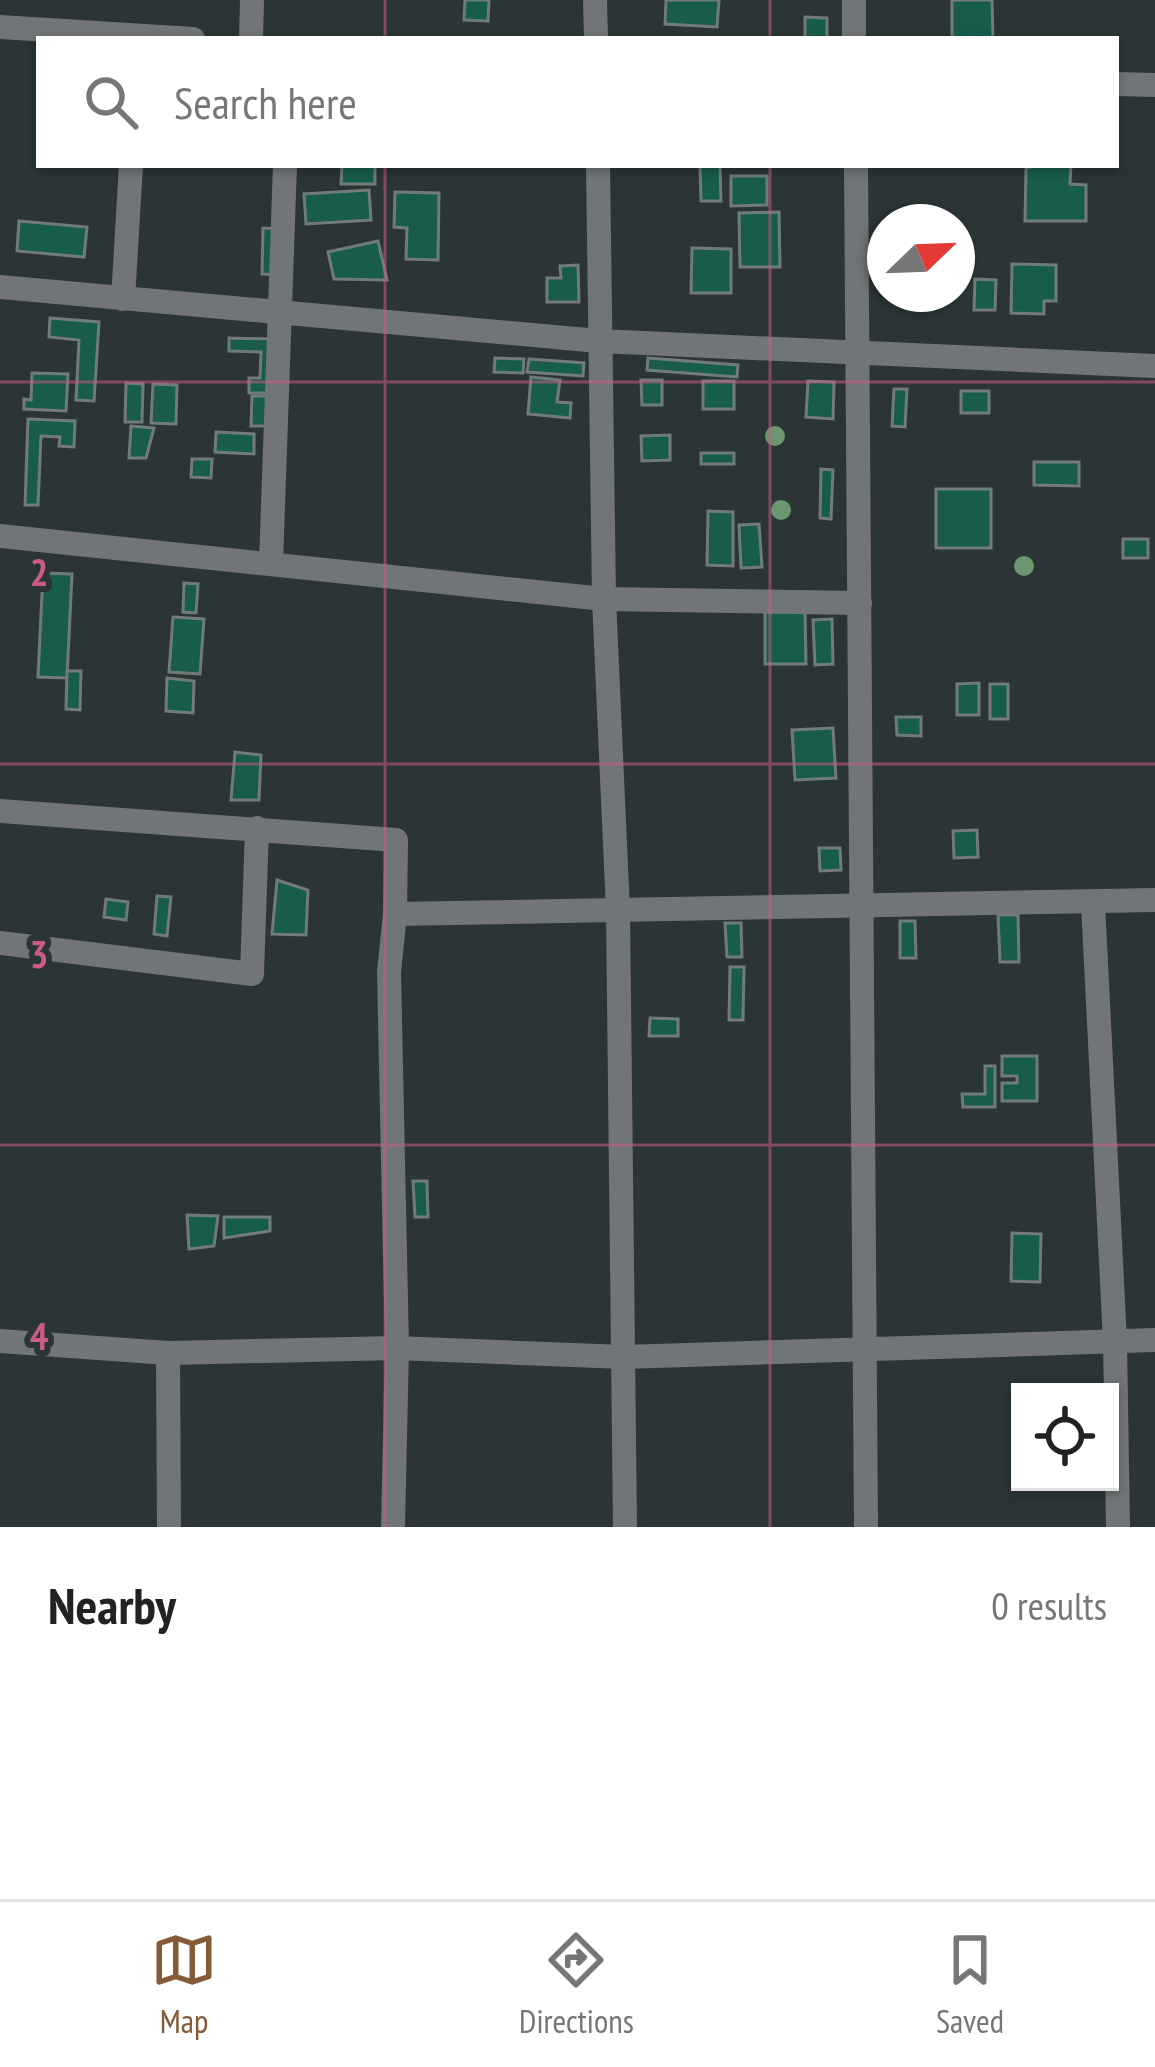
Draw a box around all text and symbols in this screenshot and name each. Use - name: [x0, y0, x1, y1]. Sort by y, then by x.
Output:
- search box: [36, 36, 1119, 168]
- icon: search: [78, 69, 144, 135]
- text: Search here: [174, 73, 357, 131]
- north arrow: [867, 204, 975, 312]
- text: 2: [30, 546, 48, 597]
- text: 3: [30, 928, 48, 979]
- text: 4: [30, 1310, 49, 1361]
- map controls: [1011, 1383, 1119, 1491]
- button: locate: [1011, 1383, 1119, 1491]
- text: Nearby: [48, 1572, 176, 1638]
- text: 0 results: [991, 1580, 1107, 1631]
- tab: Map: [151, 1927, 217, 2042]
- tab: Directions: [519, 1927, 634, 2042]
- tab: Saved: [936, 1927, 1004, 2042]

